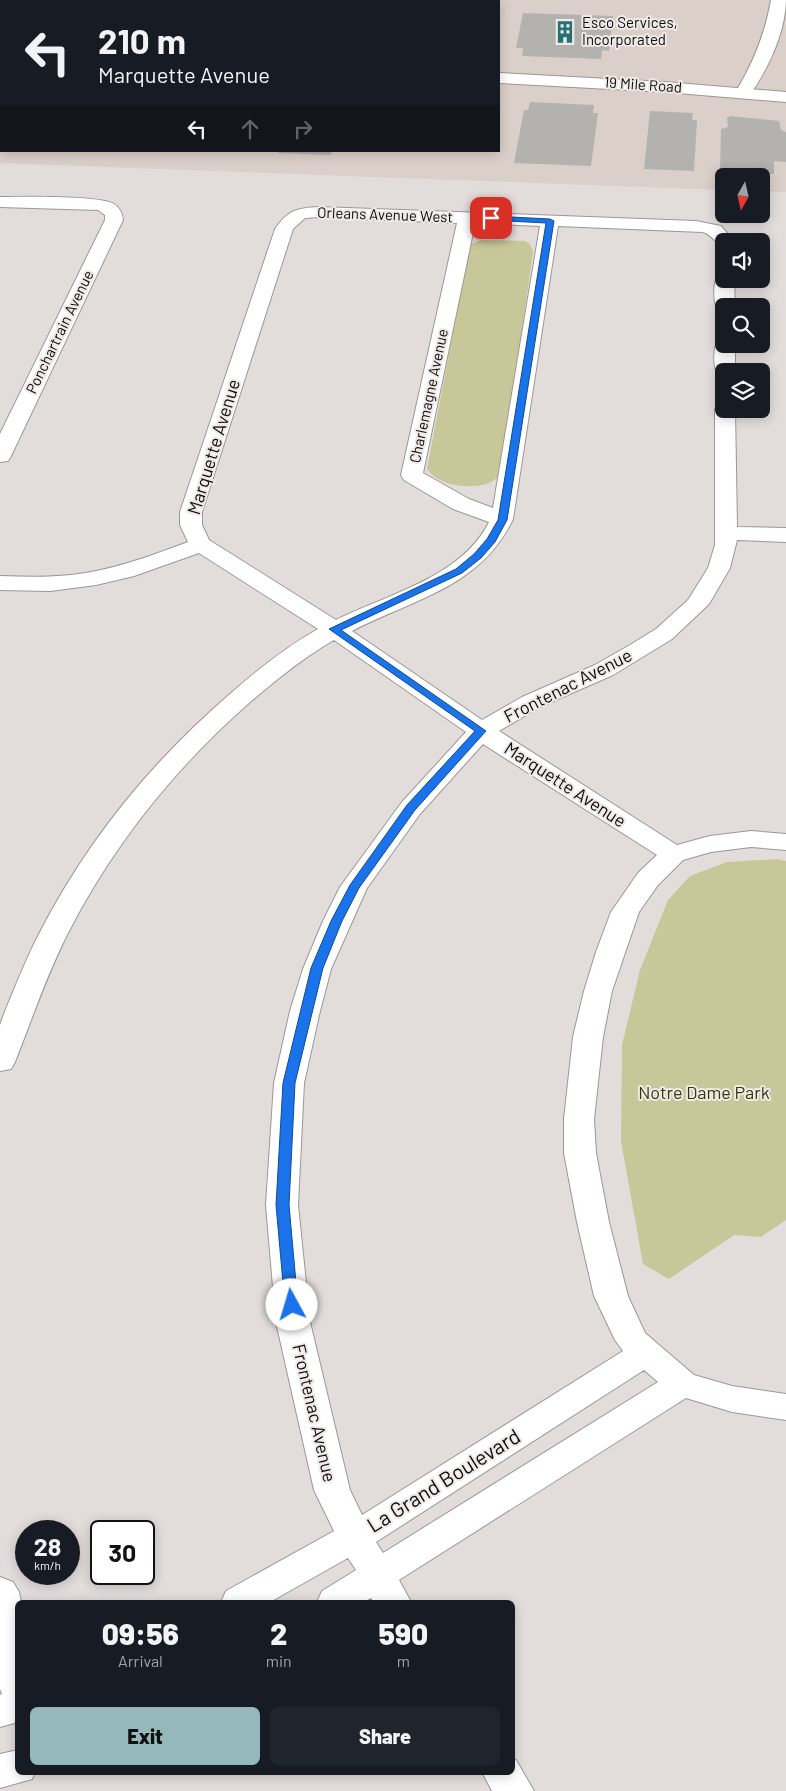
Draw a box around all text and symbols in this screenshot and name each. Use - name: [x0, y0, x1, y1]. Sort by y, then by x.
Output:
- place label: Esco Services, Incorporated: [582, 13, 678, 48]
- text: 210 m: [98, 19, 186, 61]
- building icon: Esco Services, Incorporated: [552, 19, 578, 45]
- icon: left: [15, 20, 80, 85]
- text: Marquette Avenue: [98, 61, 270, 87]
- street label: 19 Mile Road: [603, 72, 683, 96]
- icon: left: [183, 115, 211, 143]
- icon: ahead: [236, 115, 264, 143]
- icon: right: [289, 115, 317, 143]
- north arrow: [715, 168, 770, 222]
- map controls: [715, 168, 770, 418]
- pin: [470, 197, 512, 239]
- street label: Orleans Avenue West: [317, 203, 453, 225]
- icon: arrive: [477, 204, 505, 232]
- button: sound: [715, 233, 770, 288]
- street label: Ponchartrain Avenue: [21, 267, 97, 396]
- button: search: [715, 298, 770, 353]
- street label: Charlemagne Avenue: [405, 327, 451, 464]
- button: layers: [715, 363, 770, 418]
- street label: Marquette Avenue: [182, 376, 244, 517]
- street label: Frontenac Avenue: [500, 643, 635, 727]
- street label: Marquette Avenue: [501, 737, 631, 832]
- park label: Notre Dame Park: [638, 1081, 770, 1103]
- position arrow: [265, 1278, 317, 1330]
- street label: Frontenac Avenue: [288, 1342, 342, 1484]
- street label: La Grand Boulevard: [362, 1422, 524, 1537]
- speed limit sign: 30: [90, 1520, 155, 1585]
- text: 28: [34, 1531, 61, 1561]
- text: km/h: [34, 1558, 61, 1572]
- text: 09:56: [102, 1615, 179, 1651]
- text: 2: [270, 1615, 287, 1651]
- text: 590: [379, 1615, 428, 1651]
- text: Arrival: [118, 1651, 163, 1670]
- text: min: [266, 1651, 292, 1670]
- text: m: [397, 1651, 410, 1670]
- button: Exit: [30, 1707, 260, 1765]
- button: Share: [270, 1707, 500, 1765]

